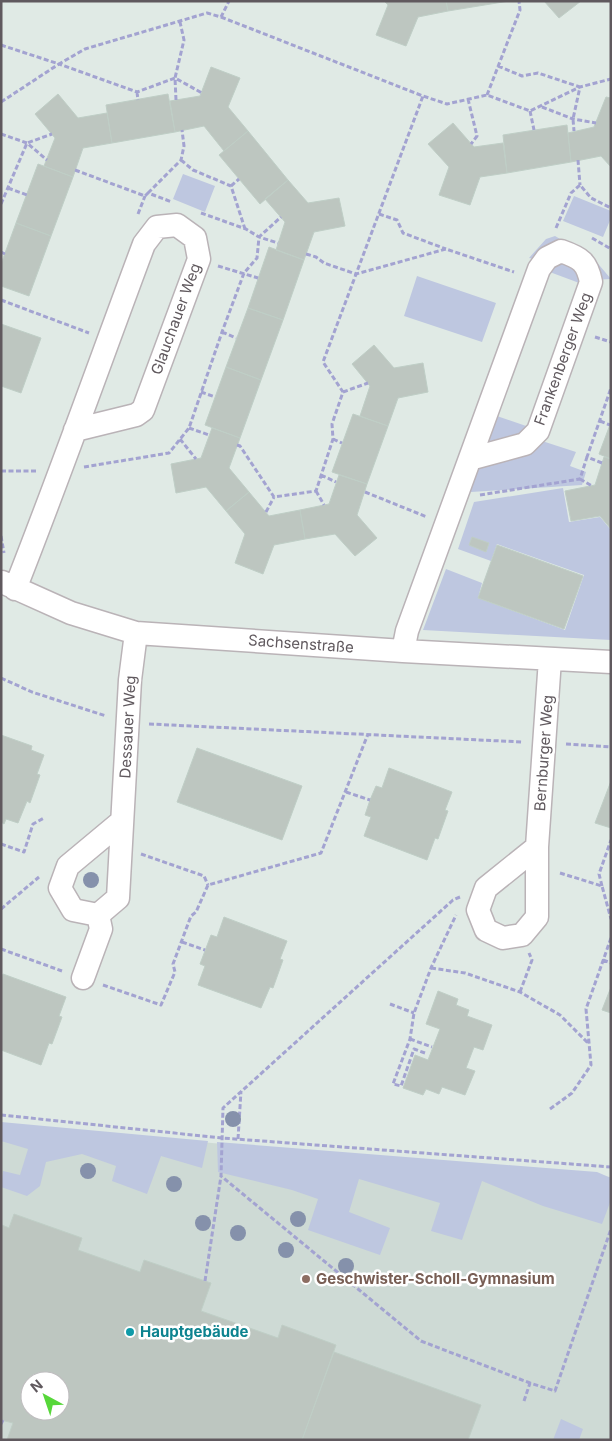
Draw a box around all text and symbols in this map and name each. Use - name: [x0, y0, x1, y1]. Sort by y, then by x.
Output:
- street label: Glauchauer Weg: [147, 260, 205, 377]
- street label: Frankenberger Weg: [530, 290, 595, 428]
- street label: Sachsenstraße: [248, 630, 355, 657]
- street label: Dessauer Weg: [115, 675, 140, 779]
- street label: Bernburger Weg: [530, 694, 557, 812]
- place label: Geschwister-Scholl-Gymnasium: [316, 1269, 555, 1288]
- marker: Geschwister-Scholl-Gymnasium: [300, 1273, 312, 1285]
- place label: Hauptgebäude: [140, 1322, 249, 1341]
- marker: Hauptgebäude: [124, 1326, 136, 1338]
- north arrow: [20, 1371, 70, 1421]
- text: N: [27, 1376, 46, 1396]

